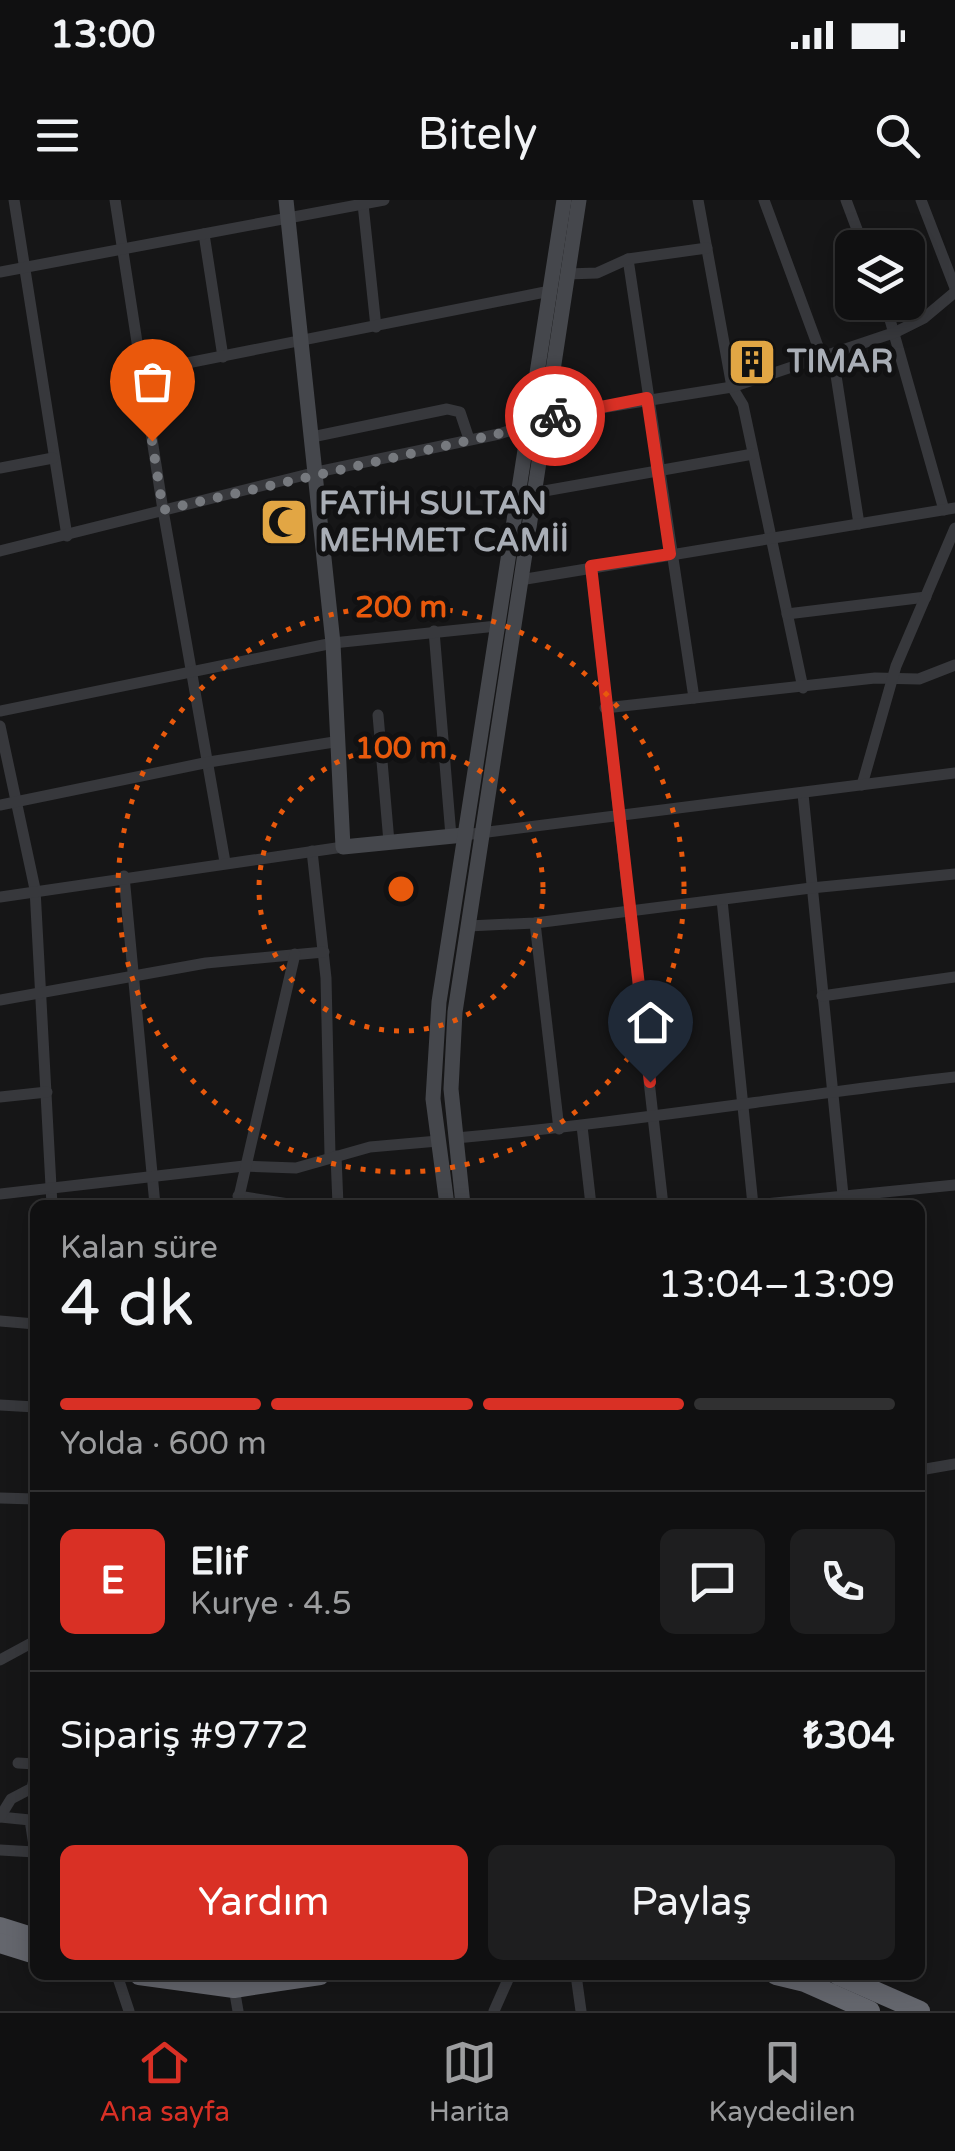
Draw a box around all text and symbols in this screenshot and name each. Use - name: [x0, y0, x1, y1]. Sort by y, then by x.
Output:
- text: 13:00: [50, 12, 155, 58]
- icon: menu: [30, 108, 85, 163]
- text: Bitely: [418, 108, 537, 162]
- icon: search: [870, 108, 925, 163]
- map controls: [835, 230, 925, 320]
- button: layers: [835, 230, 925, 320]
- building icon: TIMAR: [726, 336, 778, 388]
- pin: [110, 339, 195, 442]
- place label: TIMAR: [786, 343, 893, 381]
- icon: bag: [125, 354, 180, 409]
- courier: [505, 366, 605, 466]
- icon: bike: [528, 389, 583, 444]
- place label: FATİH SULTAN MEHMET CAMİİ: [319, 485, 569, 560]
- mosque icon: FATİH SULTAN MEHMET CAMİİ: [258, 496, 310, 548]
- text: 200 m: [355, 589, 447, 626]
- text: 100 m: [355, 730, 447, 767]
- centre of rings: [383, 871, 419, 907]
- pin: [608, 980, 693, 1083]
- icon: home: [623, 995, 678, 1050]
- text: Kalan süre: [60, 1229, 218, 1267]
- text: 13:04–13:09: [658, 1262, 895, 1308]
- text: 4 dk: [60, 1265, 194, 1344]
- text: Yolda · 600 m: [60, 1425, 267, 1463]
- button: chat: [660, 1529, 765, 1634]
- button: phone: [790, 1529, 895, 1634]
- text: Elif: [190, 1539, 248, 1585]
- text: E: [100, 1558, 125, 1604]
- text: Kurye · 4.5: [190, 1585, 352, 1623]
- text: Sipariş #9772: [60, 1713, 309, 1759]
- text: ₺304: [803, 1713, 895, 1759]
- button: Yardım: [60, 1845, 468, 1960]
- button: Paylaş: [488, 1845, 895, 1960]
- tab: Ana sayfa: [99, 2035, 230, 2129]
- tab: Harita: [429, 2035, 510, 2129]
- tab: Kaydedilen: [709, 2035, 856, 2129]

